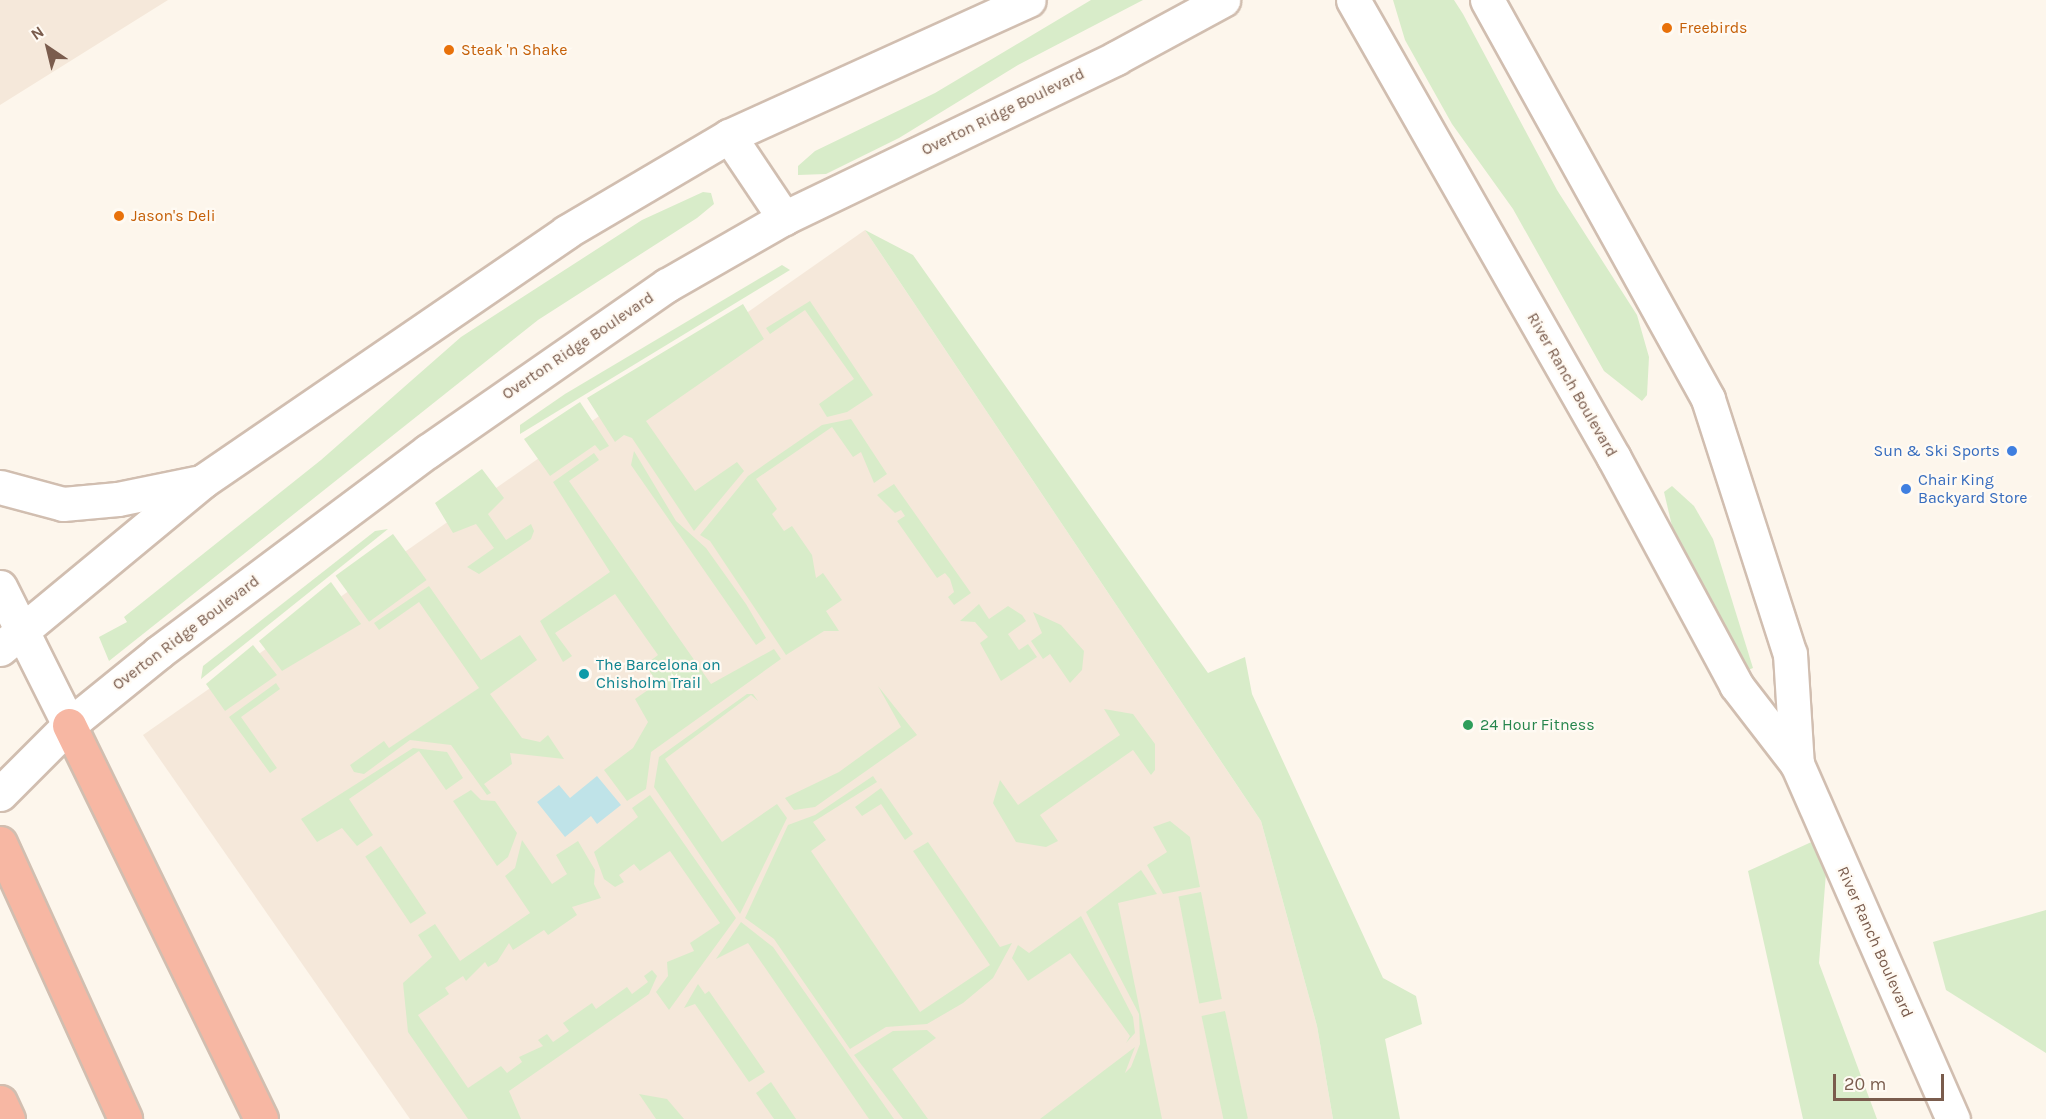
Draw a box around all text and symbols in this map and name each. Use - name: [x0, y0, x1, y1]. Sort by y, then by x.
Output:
- north arrow: [18, 18, 78, 78]
- place label: Freebirds: [1679, 18, 1748, 38]
- marker: Freebirds: [1660, 21, 1674, 35]
- text: N: [27, 22, 48, 44]
- place label: Steak 'n Shake: [461, 40, 568, 60]
- marker: Steak 'n Shake: [442, 43, 456, 57]
- street label: Overton Ridge Boulevard: [918, 64, 1088, 160]
- place label: Jason's Deli: [131, 206, 215, 226]
- marker: Jason's Deli: [112, 209, 126, 223]
- street label: Overton Ridge Boulevard: [498, 288, 658, 404]
- street label: River Ranch Boulevard: [1523, 309, 1621, 461]
- place label: Sun & Ski Sports: [1874, 441, 2000, 461]
- marker: Sun & Ski Sports: [2005, 444, 2019, 458]
- place label: Chair King Backyard Store: [1918, 470, 2028, 508]
- marker: Chair King Backyard Store: [1899, 482, 1913, 496]
- street label: Overton Ridge Boulevard: [109, 572, 263, 694]
- place label: The Barcelona on Chisholm Trail: [596, 655, 721, 693]
- marker: The Barcelona on Chisholm Trail: [577, 667, 591, 681]
- place label: 24 Hour Fitness: [1480, 715, 1595, 735]
- marker: 24 Hour Fitness: [1461, 718, 1475, 732]
- street label: River Ranch Boulevard: [1833, 863, 1917, 1021]
- scale bar: [1836, 1062, 1947, 1100]
- text: 20 m: [1844, 1073, 1886, 1095]

